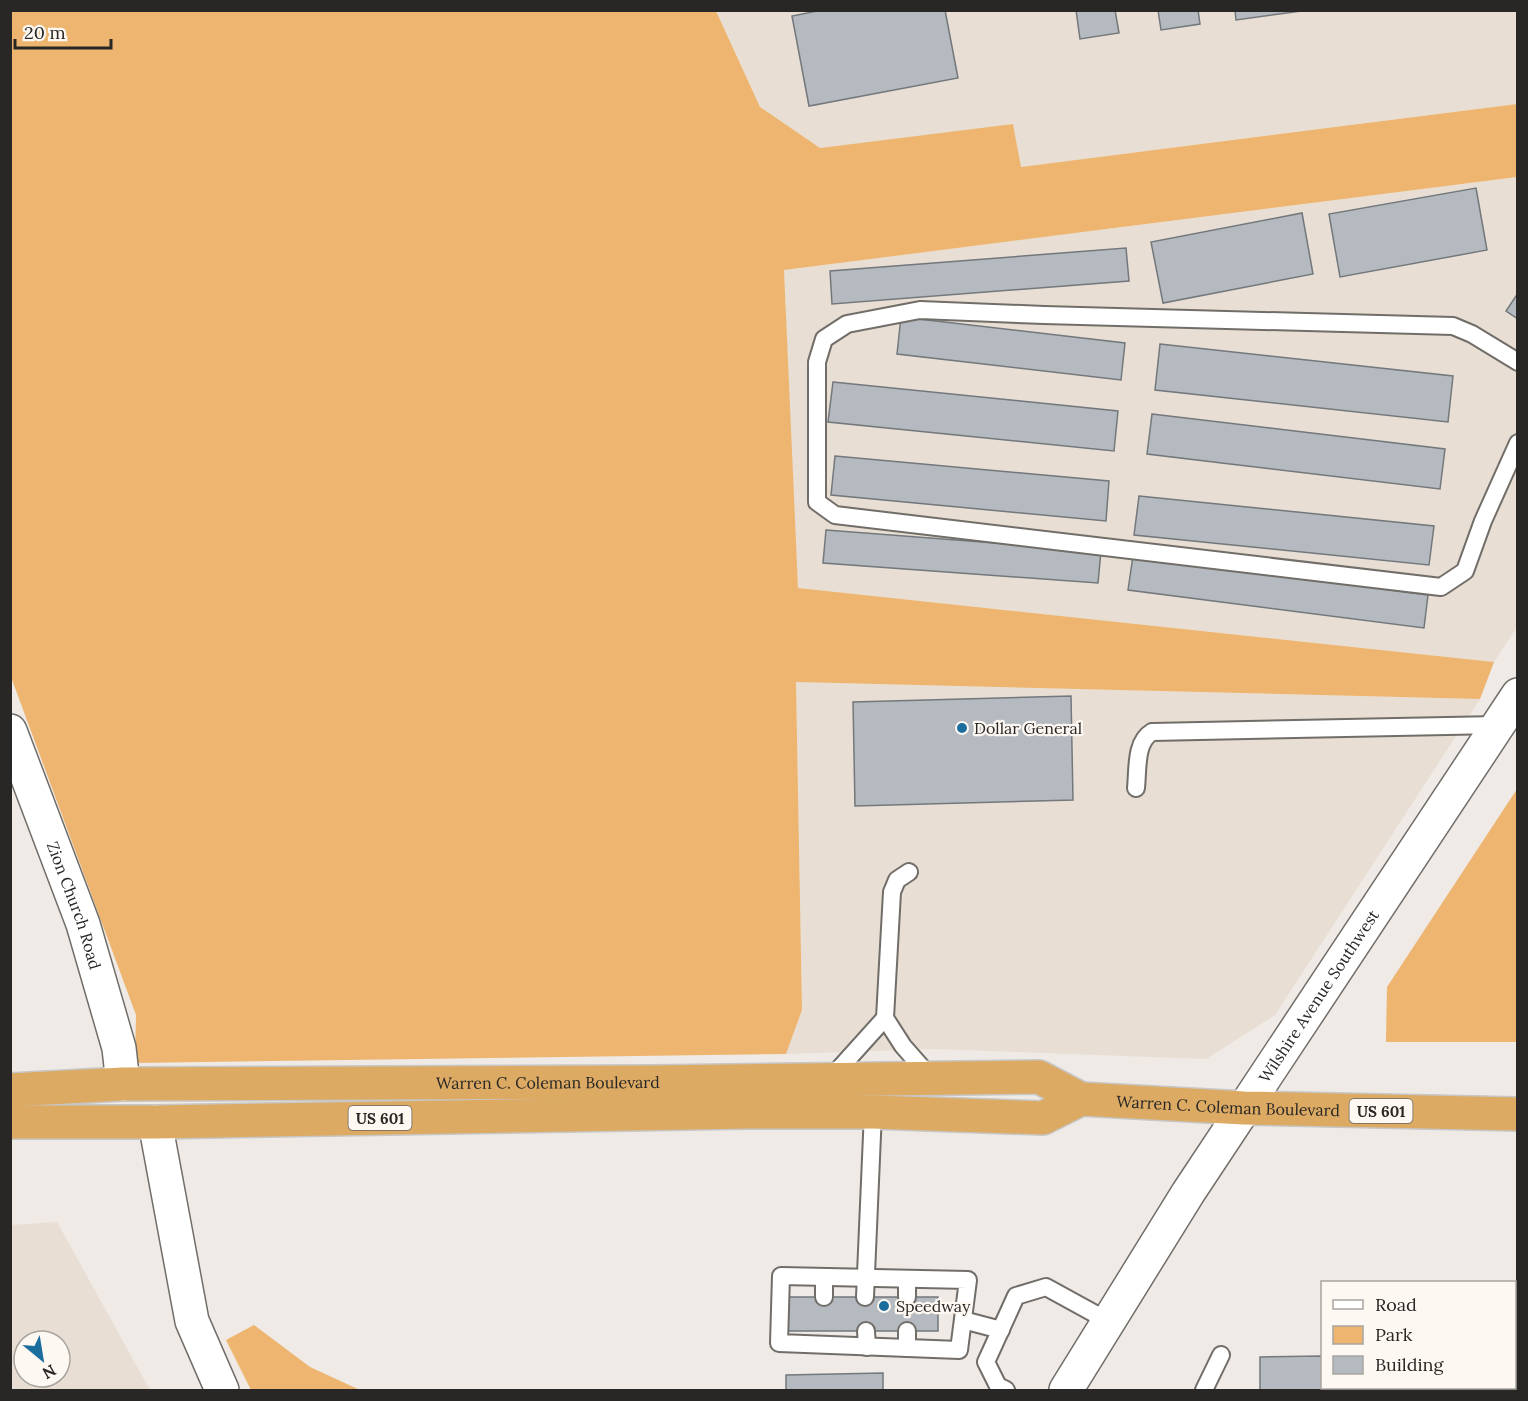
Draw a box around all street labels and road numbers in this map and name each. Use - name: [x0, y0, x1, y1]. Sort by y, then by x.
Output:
- street label: Zion Church Road: [43, 839, 106, 972]
- street label: Wilshire Avenue Southwest: [1254, 905, 1383, 1086]
- street label: Warren C. Coleman Boulevard: [436, 1072, 660, 1093]
- street label: Warren C. Coleman Boulevard: [1116, 1091, 1341, 1120]
- road number: US 601: [1350, 1099, 1412, 1123]
- road number: US 601: [348, 1106, 412, 1130]

